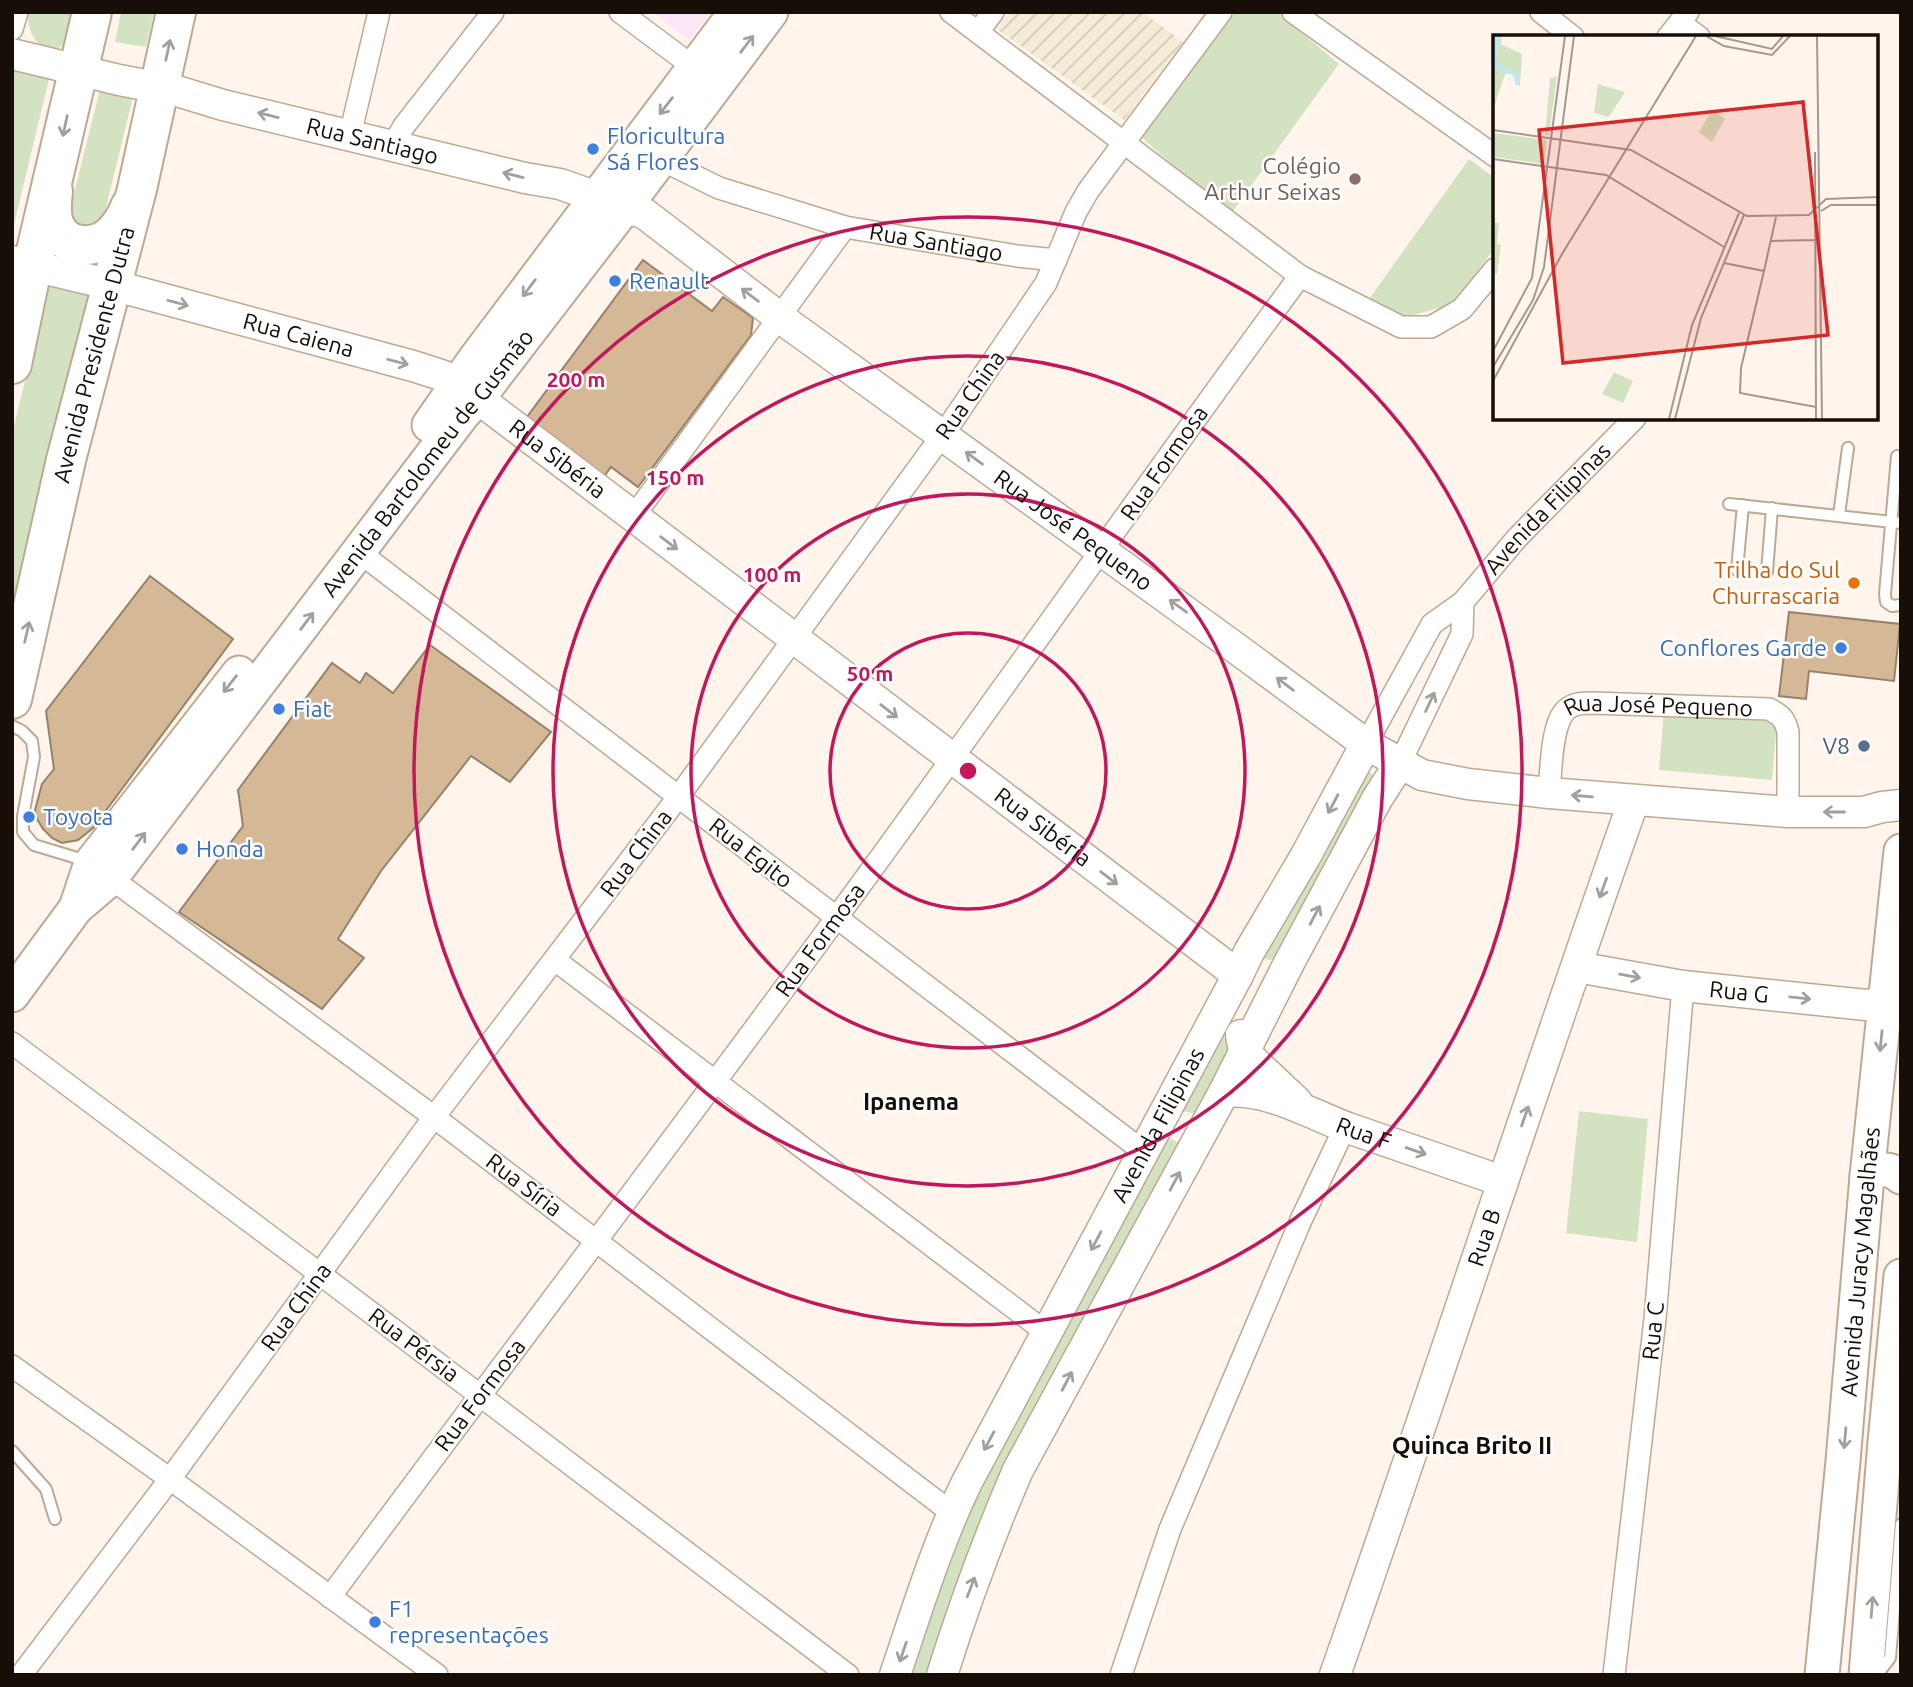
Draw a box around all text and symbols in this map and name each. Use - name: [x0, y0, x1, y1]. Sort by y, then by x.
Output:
- one-way arrow: [740, 35, 754, 54]
- inset map: [1493, 35, 1878, 420]
- one-way arrow: [161, 39, 175, 62]
- one-way arrow: [658, 96, 673, 115]
- one-way arrow: [257, 108, 280, 122]
- street label: Rua Santiago: [304, 113, 441, 169]
- one-way arrow: [58, 114, 71, 137]
- place label: Floricultura Sá Flores: [607, 123, 725, 174]
- marker: Floricultura Sá Flores: [585, 141, 601, 157]
- place label: Colégio Arthur Seixas: [1204, 153, 1341, 204]
- one-way arrow: [502, 168, 525, 181]
- marker: Colégio Arthur Seixas: [1347, 171, 1363, 187]
- street label: Rua Santiago: [868, 218, 1005, 265]
- street label: Avenida Presidente Dutra: [48, 224, 139, 485]
- place label: Renault: [629, 268, 709, 293]
- marker: Renault: [607, 273, 623, 289]
- one-way arrow: [522, 278, 537, 297]
- one-way arrow: [741, 288, 760, 303]
- one-way arrow: [167, 297, 189, 310]
- street label: Rua Caiena: [240, 308, 357, 362]
- street label: Avenida Bartolomeu de Gusmão: [316, 324, 538, 601]
- street label: Rua China: [930, 346, 1009, 444]
- one-way arrow: [386, 356, 408, 369]
- text: 200 m: [547, 367, 605, 391]
- street label: Rua Formosa: [1115, 401, 1212, 525]
- street label: Rua Sibéria: [505, 414, 611, 503]
- street label: Avenida Filipinas: [1479, 438, 1615, 579]
- one-way arrow: [965, 451, 984, 465]
- street label: Rua José Pequeno: [990, 464, 1158, 595]
- text: 150 m: [646, 465, 704, 489]
- one-way arrow: [660, 535, 678, 550]
- place label: Trilha do Sul Churrascaria: [1712, 557, 1840, 608]
- text: 100 m: [743, 562, 801, 586]
- marker: Trilha do Sul Churrascaria: [1846, 575, 1862, 591]
- one-way arrow: [1169, 598, 1188, 613]
- one-way arrow: [300, 612, 314, 631]
- one-way arrow: [21, 621, 35, 644]
- place label: Conflores Garde: [1660, 635, 1827, 660]
- marker: Conflores Garde: [1833, 640, 1849, 656]
- text: 50 m: [847, 661, 893, 685]
- one-way arrow: [222, 675, 237, 693]
- one-way arrow: [1276, 677, 1295, 692]
- street label: Rua José Pequeno: [1559, 690, 1753, 720]
- one-way arrow: [1423, 692, 1437, 713]
- place label: Fiat: [293, 696, 332, 721]
- marker: Fiat: [271, 701, 287, 717]
- one-way arrow: [879, 703, 898, 718]
- place label: V8: [1822, 733, 1850, 758]
- marker: V8: [1856, 738, 1872, 754]
- centre of rings: [956, 759, 980, 783]
- street label: Rua Sibéria: [990, 782, 1096, 871]
- one-way arrow: [1571, 789, 1594, 802]
- one-way arrow: [1326, 793, 1339, 814]
- place label: Toyota: [43, 804, 113, 829]
- street label: Rua China: [595, 804, 676, 901]
- one-way arrow: [1822, 805, 1845, 819]
- marker: Toyota: [21, 809, 37, 825]
- street label: Rua Egito: [705, 812, 798, 893]
- one-way arrow: [132, 832, 147, 851]
- place label: Honda: [196, 836, 264, 861]
- marker: Honda: [174, 841, 190, 857]
- one-way arrow: [1100, 870, 1118, 885]
- one-way arrow: [1596, 876, 1608, 898]
- street label: Rua Formosa: [770, 878, 869, 1001]
- one-way arrow: [1308, 905, 1322, 925]
- one-way arrow: [1618, 970, 1641, 983]
- street label: Rua G: [1708, 976, 1770, 1007]
- one-way arrow: [1788, 992, 1810, 1005]
- one-way arrow: [1875, 1029, 1888, 1051]
- street label: Avenida Filipinas: [1106, 1043, 1209, 1206]
- district label: Ipanema: [863, 1088, 959, 1115]
- one-way arrow: [1520, 1106, 1532, 1128]
- street label: Rua F: [1333, 1112, 1395, 1154]
- street label: Avenida Juracy Magalhães: [1835, 1126, 1884, 1398]
- one-way arrow: [1404, 1146, 1426, 1158]
- street label: Rua Síria: [482, 1148, 567, 1221]
- one-way arrow: [1169, 1171, 1182, 1192]
- street label: Rua B: [1462, 1206, 1505, 1270]
- one-way arrow: [1089, 1230, 1102, 1251]
- street label: Rua China: [255, 1258, 336, 1355]
- street label: Rua C: [1637, 1300, 1668, 1361]
- street label: Rua Pérsia: [364, 1303, 464, 1387]
- street label: Rua Formosa: [429, 1334, 530, 1456]
- one-way arrow: [1061, 1371, 1074, 1392]
- one-way arrow: [1838, 1426, 1851, 1449]
- one-way arrow: [981, 1431, 995, 1451]
- district label: Quinca Brito II: [1392, 1432, 1552, 1459]
- one-way arrow: [966, 1576, 979, 1598]
- place label: F1 representações: [389, 1596, 549, 1647]
- one-way arrow: [1866, 1596, 1879, 1619]
- marker: F1 representações: [367, 1614, 383, 1630]
- one-way arrow: [896, 1640, 908, 1662]

